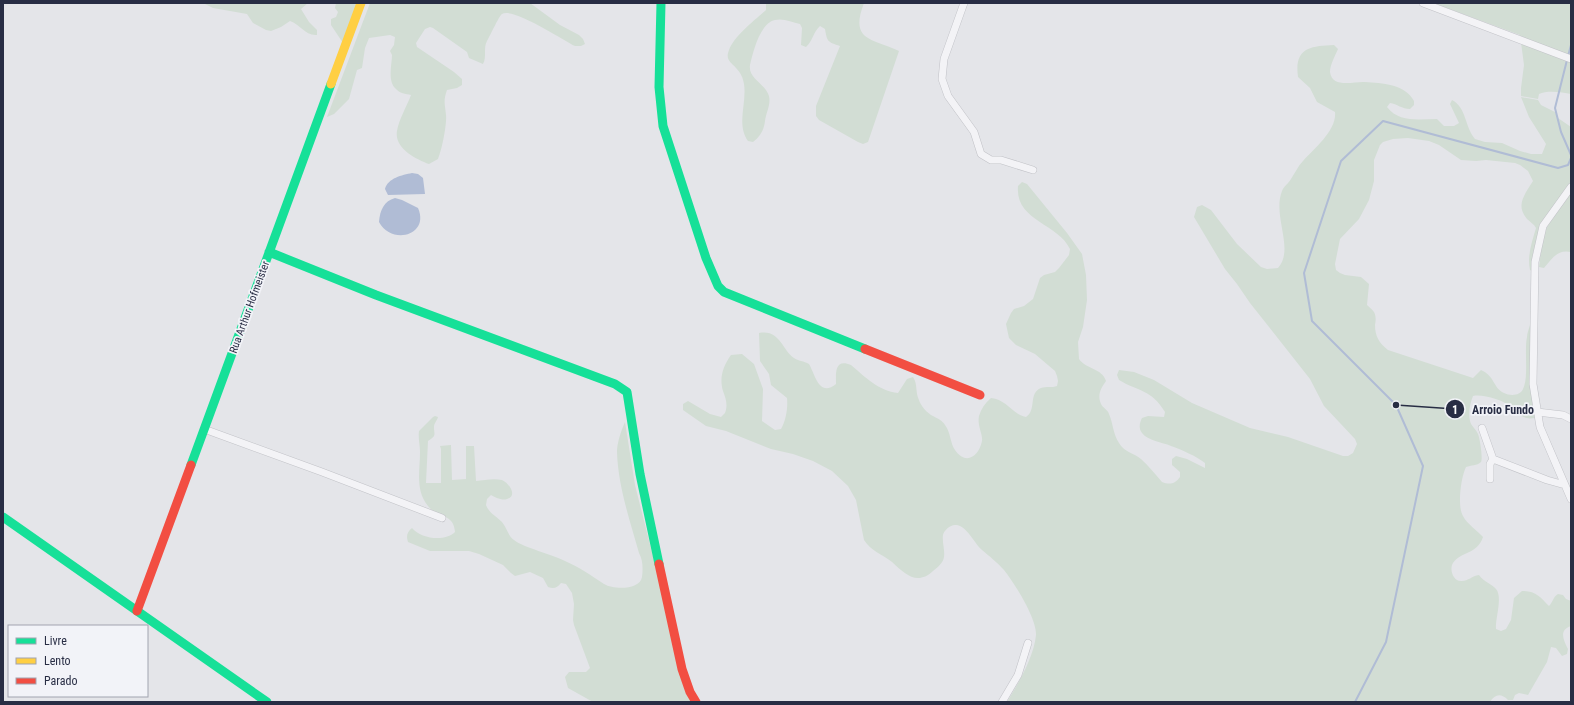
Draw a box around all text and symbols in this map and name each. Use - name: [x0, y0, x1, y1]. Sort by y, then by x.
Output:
- street label: Rua Arthur Hofmeister: [227, 259, 272, 355]
- callout: Arroio Fundo: [1445, 397, 1542, 421]
- text: 1: [1452, 403, 1458, 417]
- text: Arroio Fundo: [1472, 403, 1534, 417]
- legend: [8, 625, 148, 697]
- text: Livre: [44, 634, 67, 648]
- text: Lento: [44, 654, 71, 668]
- text: Parado: [44, 674, 77, 688]

